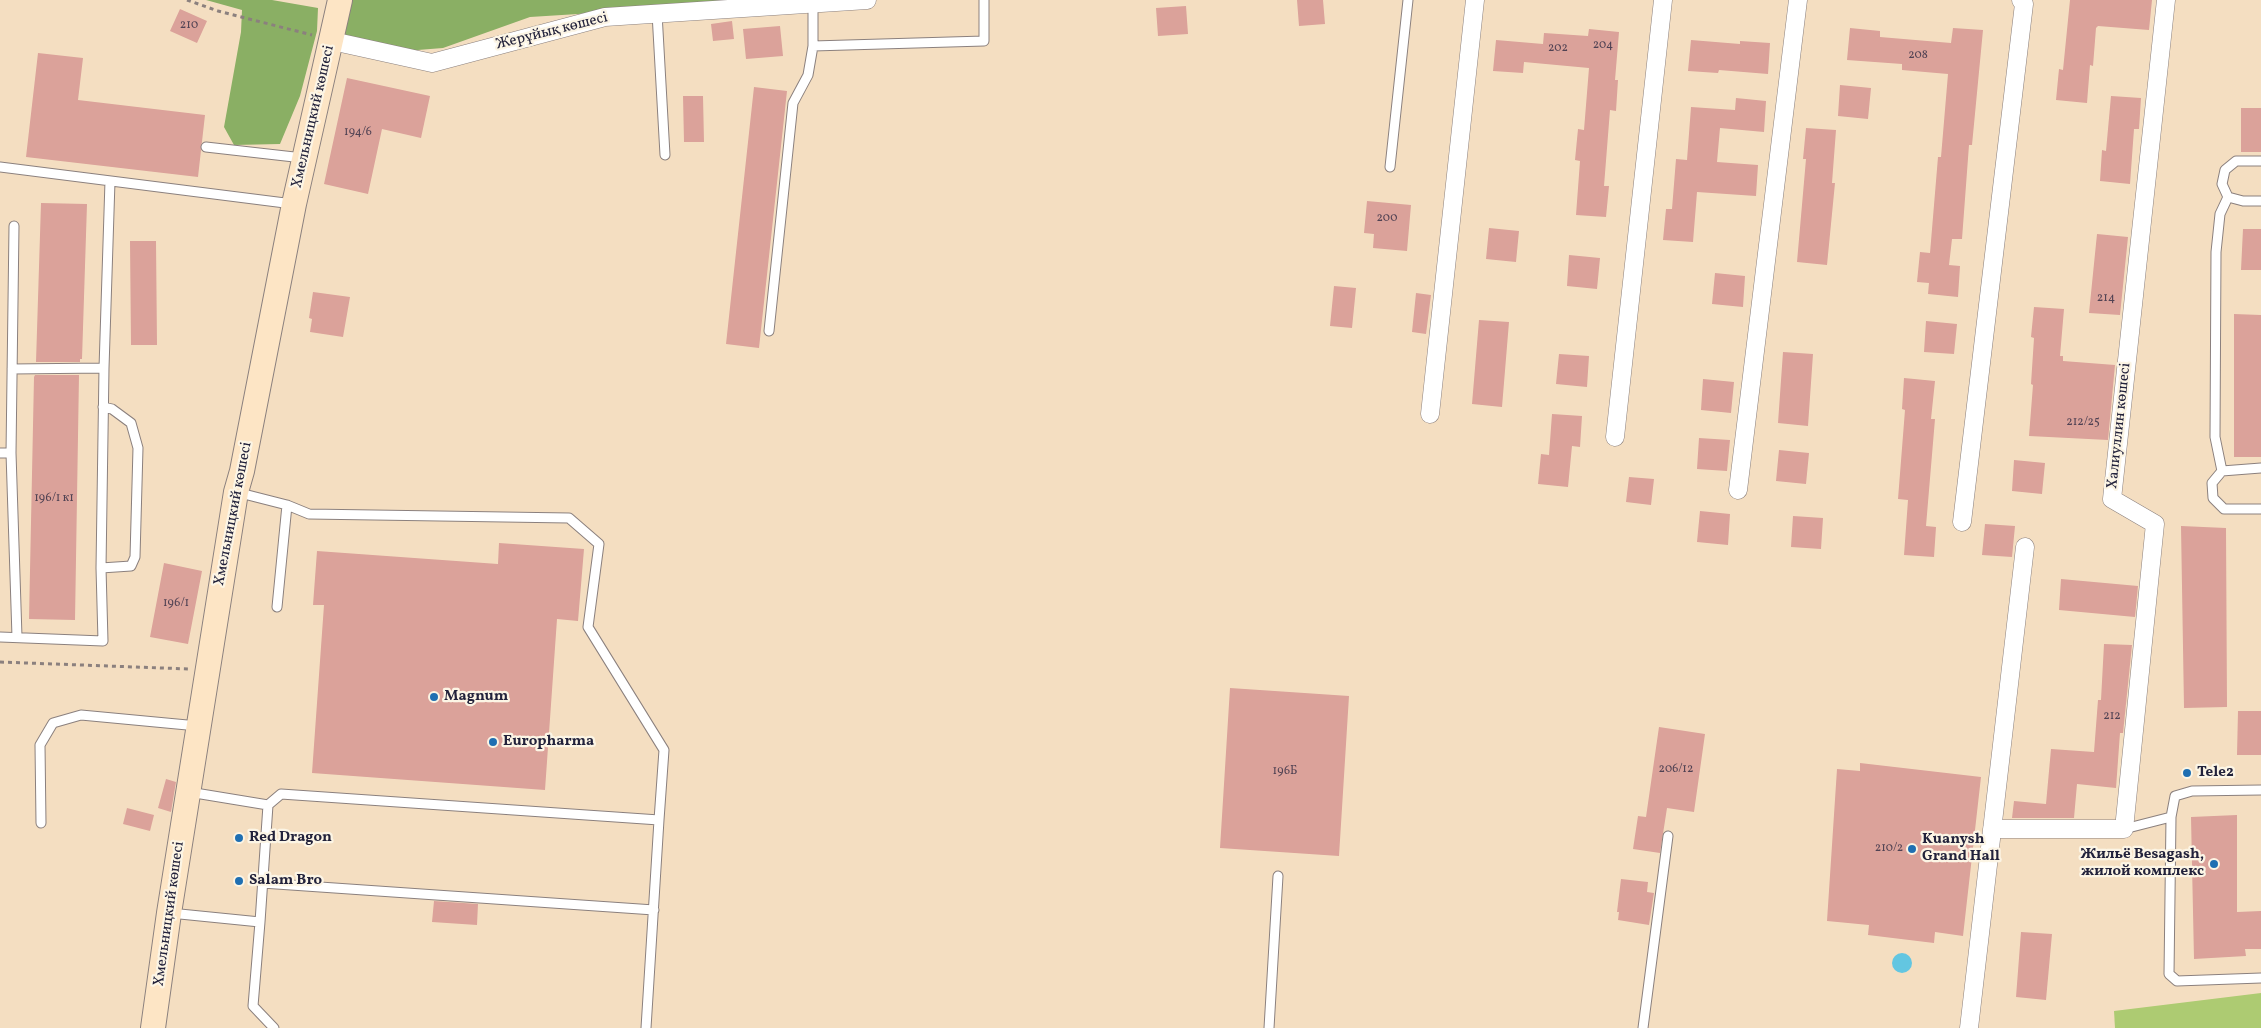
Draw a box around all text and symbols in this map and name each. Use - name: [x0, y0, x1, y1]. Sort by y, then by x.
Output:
- street label: Жерұйық көшесі: [494, 9, 610, 55]
- house number: 210: [180, 19, 198, 33]
- house number: 204: [1593, 39, 1613, 53]
- house number: 202: [1548, 42, 1568, 56]
- street label: Хмельницкий көшесі: [289, 44, 339, 190]
- house number: 208: [1908, 49, 1928, 63]
- house number: 194/6: [344, 126, 372, 140]
- house number: 200: [1377, 212, 1397, 226]
- house number: 214: [2097, 292, 2115, 306]
- street label: Халиуллин көшесі: [2104, 362, 2136, 490]
- house number: 212/25: [2066, 416, 2100, 430]
- street label: Хмельницкий көшесі: [211, 441, 257, 587]
- house number: 196/1 к1: [34, 492, 74, 506]
- house number: 196/1: [163, 597, 189, 611]
- place label: Magnum: [444, 688, 508, 706]
- marker: Magnum: [428, 691, 440, 703]
- house number: 212: [2103, 710, 2121, 724]
- place label: Europharma: [503, 733, 594, 751]
- marker: Europharma: [487, 736, 499, 748]
- house number: 206/12: [1659, 763, 1693, 777]
- place label: Tele2: [2197, 764, 2234, 782]
- house number: 196Б: [1273, 765, 1297, 779]
- marker: Tele2: [2181, 767, 2193, 779]
- place label: Red Dragon: [249, 829, 332, 847]
- place label: Kuanysh Grand Hall: [1922, 831, 2000, 866]
- marker: Red Dragon: [233, 832, 245, 844]
- street label: Хмельницкий көшесі: [151, 840, 189, 988]
- house number: 210/2: [1875, 842, 1903, 856]
- marker: Kuanysh Grand Hall: [1906, 843, 1918, 855]
- place label: Жильё Besagash, жилой комплекс: [2081, 846, 2204, 881]
- marker: Жильё Besagash, жилой комплекс: [2208, 858, 2220, 870]
- place label: Salam Bro: [249, 872, 322, 890]
- marker: Salam Bro: [233, 875, 245, 887]

